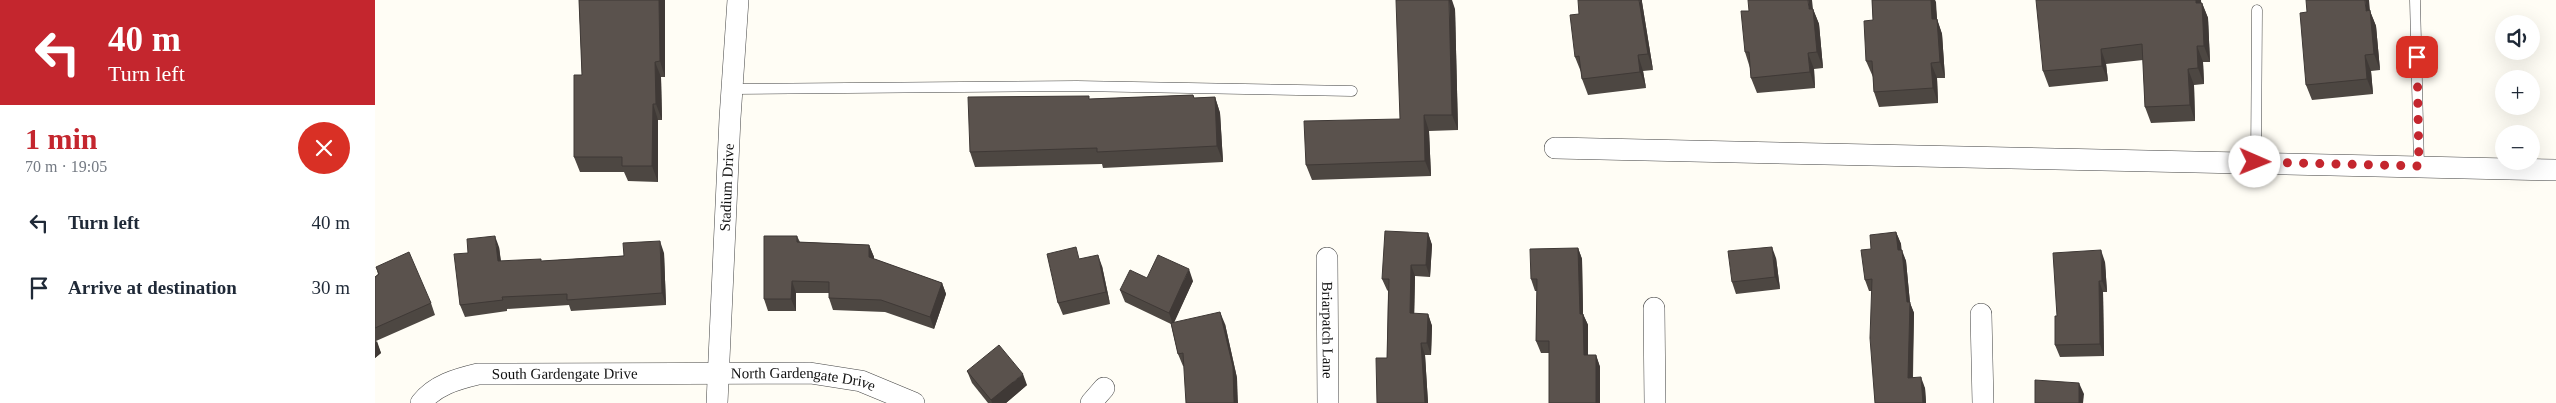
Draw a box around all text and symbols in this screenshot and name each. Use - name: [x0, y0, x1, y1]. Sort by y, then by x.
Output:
- map controls: [2495, 15, 2540, 170]
- button: sound: [2495, 15, 2540, 60]
- icon: left: [25, 20, 90, 85]
- text: 40 m: [108, 20, 181, 59]
- pin: [2396, 36, 2438, 78]
- icon: arrive: [2403, 43, 2431, 71]
- text: Turn left: [108, 61, 185, 86]
- button: +: [2495, 70, 2540, 115]
- text: 1 min: [25, 122, 98, 155]
- button: close: [298, 122, 350, 174]
- button: −: [2495, 125, 2540, 170]
- position arrow: [2228, 135, 2280, 187]
- street label: Stadium Drive: [717, 143, 737, 232]
- text: 70 m · 19:05: [25, 158, 107, 175]
- icon: left: [25, 209, 53, 237]
- text: Turn left: [68, 212, 140, 233]
- text: 40 m: [311, 212, 350, 233]
- icon: arrive: [25, 274, 53, 302]
- text: Arrive at destination: [68, 277, 237, 298]
- text: 30 m: [311, 277, 350, 298]
- street label: Briarpatch Lane: [1319, 281, 1336, 379]
- street label: North Gardengate Drive: [731, 365, 878, 394]
- street label: South Gardengate Drive: [492, 366, 638, 382]

